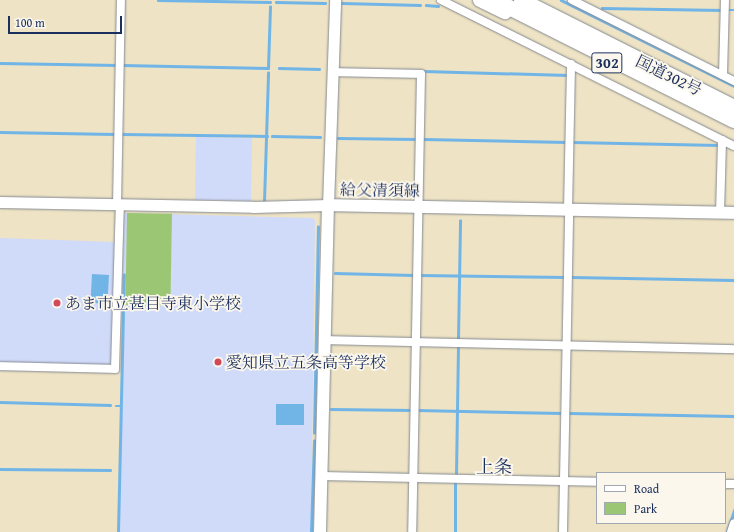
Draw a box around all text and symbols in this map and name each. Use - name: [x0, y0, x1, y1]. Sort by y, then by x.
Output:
- scale bar: [10, 8, 124, 34]
- text: 100 m: [15, 14, 45, 31]
- road number: 302: [591, 50, 623, 76]
- street label: 国道302号: [633, 51, 705, 99]
- street label: 給父清須線: [340, 180, 420, 200]
- place label: あま市立甚目寺東小学校: [65, 293, 241, 313]
- marker: あま市立甚目寺東小学校: [52, 298, 62, 308]
- place label: 愛知県立五条高等学校: [226, 352, 386, 372]
- marker: 愛知県立五条高等学校: [213, 357, 223, 367]
- district label: 上条: [476, 456, 512, 478]
- legend: [596, 472, 726, 524]
- text: Road: [634, 480, 659, 497]
- text: Park: [634, 500, 657, 517]

